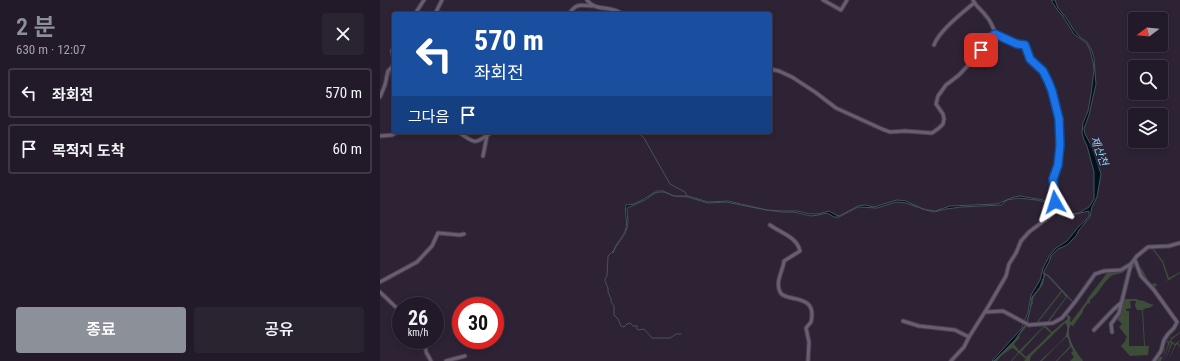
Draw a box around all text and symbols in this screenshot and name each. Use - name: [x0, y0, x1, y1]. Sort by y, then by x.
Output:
- north arrow: [1128, 12, 1168, 52]
- map controls: [1128, 12, 1168, 148]
- text: 2 분: [16, 13, 56, 41]
- button: close: [322, 13, 364, 55]
- text: 570 m: [474, 24, 544, 57]
- icon: left: [408, 28, 460, 80]
- pin: [964, 33, 998, 67]
- icon: arrive: [970, 39, 992, 61]
- text: 630 m · 12:07: [16, 42, 86, 57]
- button: search: [1128, 60, 1168, 100]
- text: 좌회전: [474, 62, 524, 83]
- icon: left: [18, 82, 40, 104]
- text: 570 m: [325, 84, 362, 102]
- text: 좌회전: [52, 86, 93, 104]
- icon: arrive: [457, 104, 479, 126]
- text: 그다음: [408, 108, 449, 126]
- button: layers: [1128, 108, 1168, 148]
- water label: 제산천: [1087, 134, 1111, 169]
- icon: arrive: [18, 138, 40, 160]
- text: 60 m: [332, 140, 362, 158]
- text: 목적지 도착: [52, 142, 124, 160]
- position arrow: [1034, 181, 1076, 223]
- speed limit sign: 30: [452, 297, 504, 349]
- text: 26: [408, 306, 428, 330]
- button: 종료: [16, 307, 186, 353]
- button: 공유: [194, 307, 364, 353]
- text: km/h: [408, 327, 428, 338]

